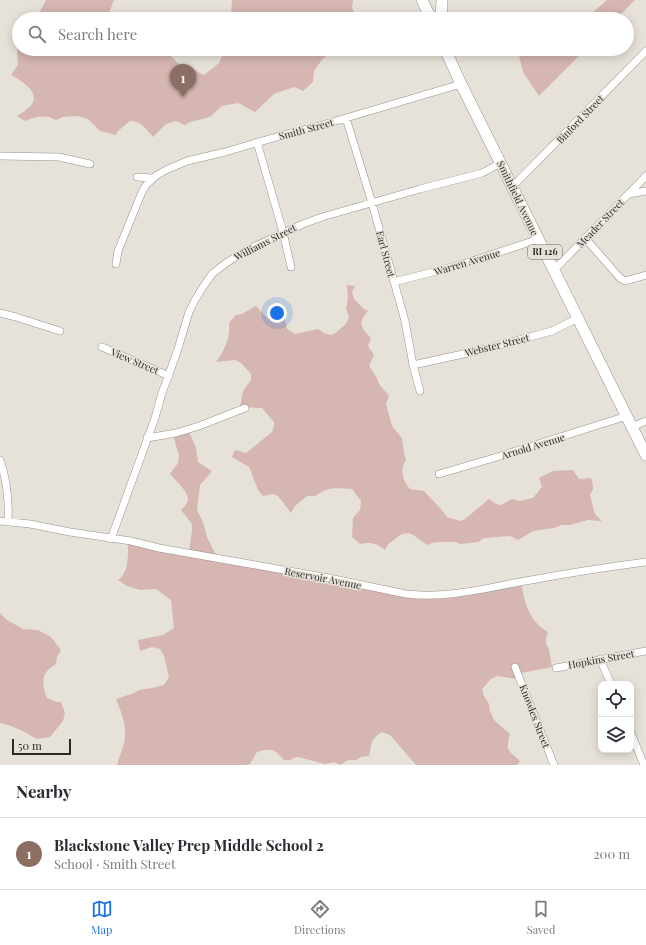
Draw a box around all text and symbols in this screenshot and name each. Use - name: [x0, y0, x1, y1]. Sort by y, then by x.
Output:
- search box: [12, 12, 634, 56]
- icon: search: [26, 23, 48, 45]
- text: Search here: [58, 24, 137, 44]
- pin: 1: [170, 64, 196, 97]
- street label: Binford Street: [553, 91, 607, 147]
- street label: Smith Street: [277, 115, 335, 143]
- street label: Smithfield Avenue: [494, 158, 542, 238]
- street label: Meader Street: [573, 195, 627, 251]
- street label: Williams Street: [231, 220, 299, 264]
- street label: Earl Street: [373, 229, 399, 279]
- street label: Warren Avenue: [431, 245, 502, 279]
- road number: RI 126: [528, 245, 562, 259]
- your location: [267, 303, 287, 323]
- street label: Webster Street: [462, 330, 531, 360]
- street label: View Street: [108, 344, 162, 378]
- street label: Arnold Avenue: [499, 430, 567, 463]
- street label: Reservoir Avenue: [283, 564, 363, 592]
- street label: Hopkins Street: [567, 646, 636, 672]
- map controls: [598, 681, 634, 753]
- button: locate: [598, 681, 634, 717]
- street label: Knowles Street: [516, 682, 554, 750]
- button: layers: [598, 717, 634, 753]
- scale bar: [12, 737, 71, 756]
- text: 50 m: [18, 738, 42, 753]
- text: Nearby: [16, 780, 71, 802]
- text: Blackstone Valley Prep Middle School 2: [54, 835, 324, 855]
- text: 1: [27, 845, 31, 862]
- text: 200 m: [593, 845, 630, 862]
- text: School · Smith Street: [54, 855, 176, 872]
- tab: Map: [91, 898, 113, 937]
- tab: Directions: [294, 898, 345, 937]
- tab: Saved: [527, 898, 555, 937]

